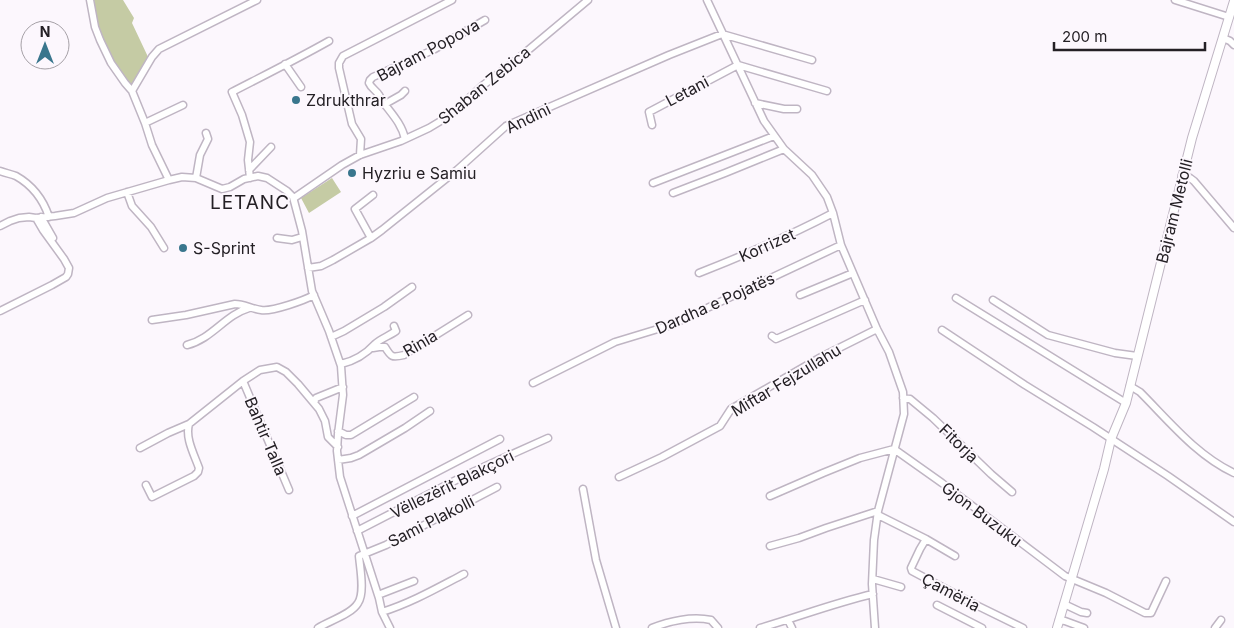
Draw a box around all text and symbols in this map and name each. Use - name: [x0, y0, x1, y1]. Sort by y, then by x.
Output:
- street label: Bajram Popova: [373, 15, 483, 85]
- north arrow: [20, 20, 70, 70]
- scale bar: [1054, 20, 1205, 52]
- text: N: [40, 23, 50, 40]
- text: 200 m: [1062, 27, 1107, 46]
- street label: Shaban Zebica: [434, 42, 534, 128]
- street label: Letani: [662, 71, 712, 111]
- place label: Zdrukthrar: [306, 90, 386, 110]
- marker: Zdrukthrar: [290, 94, 302, 106]
- street label: Andini: [502, 99, 554, 137]
- street label: Bajram Metolli: [1151, 157, 1197, 265]
- place label: Hyzriu e Samiu: [362, 163, 476, 183]
- marker: Hyzriu e Samiu: [346, 167, 358, 179]
- district label: LETANC: [210, 191, 290, 214]
- street label: Korrizet: [736, 224, 798, 266]
- place label: S-Sprint: [193, 238, 256, 258]
- marker: S-Sprint: [177, 242, 189, 254]
- street label: Dardha e Pojatës: [652, 268, 778, 338]
- street label: Rinia: [399, 325, 441, 361]
- street label: Miftar Fejzullahu: [727, 339, 845, 421]
- street label: Bahtir Talla: [240, 394, 292, 478]
- street label: Fitorja: [935, 419, 983, 467]
- street label: Vëllezërit Blakçori: [387, 445, 517, 523]
- street label: Gjon Buzuku: [938, 477, 1026, 551]
- street label: Sami Plakolli: [384, 491, 478, 551]
- street label: Çamëria: [918, 568, 984, 616]

